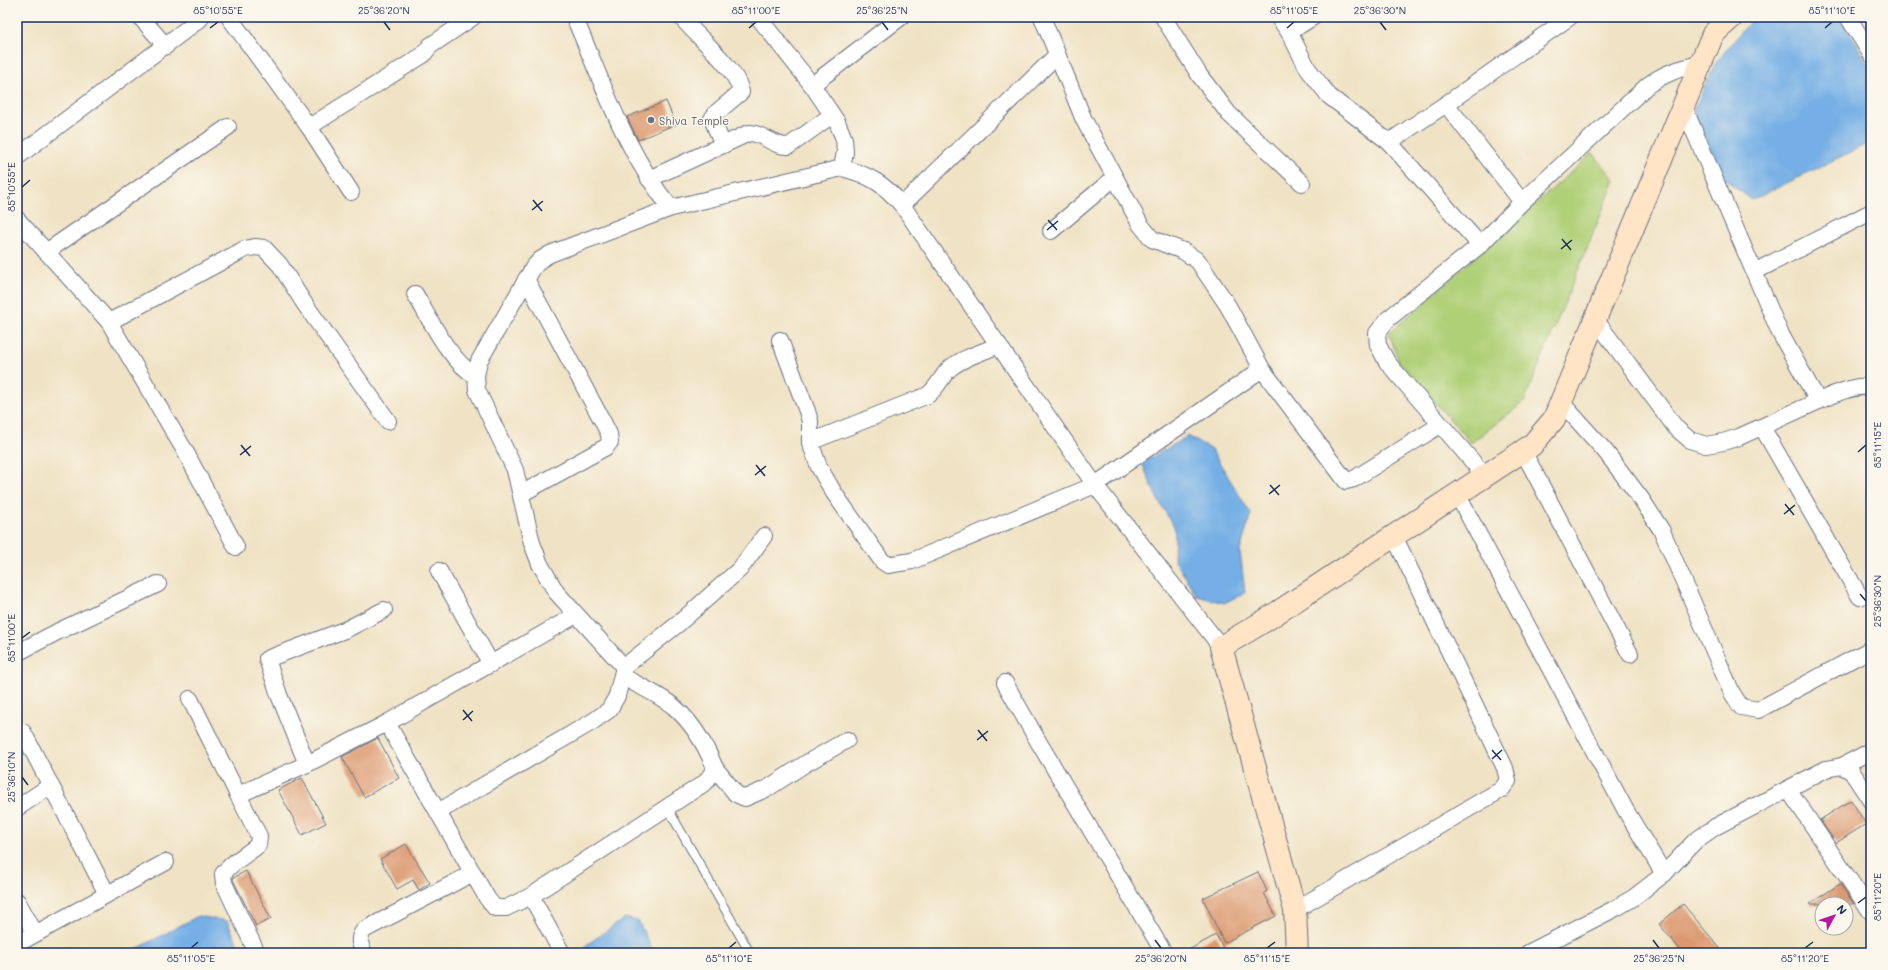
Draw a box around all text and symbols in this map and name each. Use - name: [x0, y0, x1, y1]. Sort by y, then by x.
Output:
- text: 85°10'55"E: [193, 3, 243, 17]
- text: 25°36'20"N: [358, 3, 410, 17]
- text: 85°11'00"E: [732, 3, 781, 17]
- text: 25°36'25"N: [856, 3, 908, 17]
- text: 85°11'05"E: [1270, 3, 1318, 17]
- text: 25°36'30"N: [1354, 3, 1406, 17]
- text: 85°11'10"E: [1809, 3, 1856, 17]
- place label: Shiva Temple: [659, 113, 729, 128]
- marker: Shiva Temple: [646, 115, 656, 125]
- text: 85°10'55"E: [4, 162, 18, 212]
- text: 85°11'15"E: [1870, 422, 1884, 468]
- text: 25°36'30"N: [1870, 575, 1884, 627]
- text: 85°11'00"E: [4, 613, 18, 662]
- text: 25°36'10"N: [4, 752, 18, 802]
- text: 85°11'20"E: [1870, 873, 1884, 921]
- north arrow: [1814, 896, 1854, 936]
- text: N: [1834, 901, 1850, 917]
- text: 85°11'05"E: [167, 951, 215, 965]
- text: 85°11'10"E: [706, 951, 753, 965]
- text: 25°36'20"N: [1135, 951, 1187, 965]
- text: 85°11'15"E: [1244, 951, 1290, 965]
- text: 25°36'25"N: [1633, 951, 1685, 965]
- text: 85°11'20"E: [1781, 951, 1829, 965]

